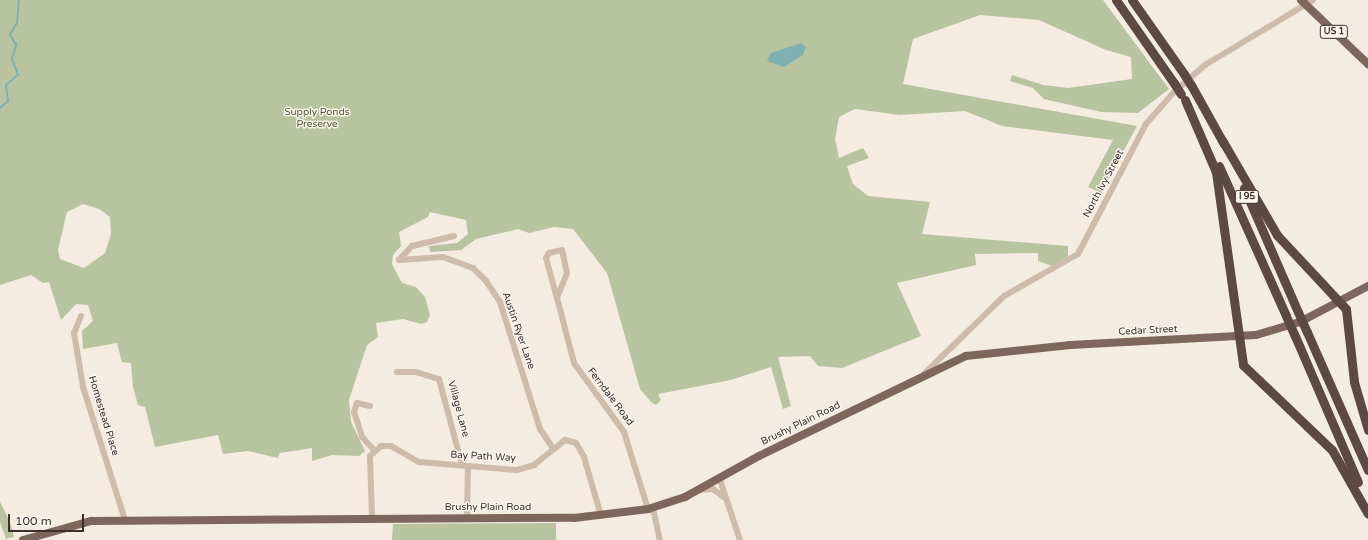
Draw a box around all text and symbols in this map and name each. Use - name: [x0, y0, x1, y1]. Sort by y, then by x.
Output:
- road number: US 1: [1319, 25, 1349, 39]
- park label: Supply Ponds Preserve: [284, 106, 350, 130]
- street label: North Ivy Street: [1081, 148, 1127, 220]
- road number: I 95: [1234, 190, 1260, 204]
- street label: Austin Ryer Lane: [499, 291, 537, 371]
- street label: Cedar Street: [1118, 323, 1178, 339]
- street label: Ferndale Road: [584, 366, 636, 428]
- street label: Homestead Place: [85, 375, 121, 457]
- street label: Village Lane: [445, 380, 471, 438]
- street label: Brushy Plain Road: [759, 400, 843, 448]
- street label: Bay Path Way: [450, 449, 516, 465]
- street label: Brushy Plain Road: [445, 502, 531, 514]
- scale bar: [10, 506, 86, 532]
- text: 100 m: [15, 514, 52, 528]

